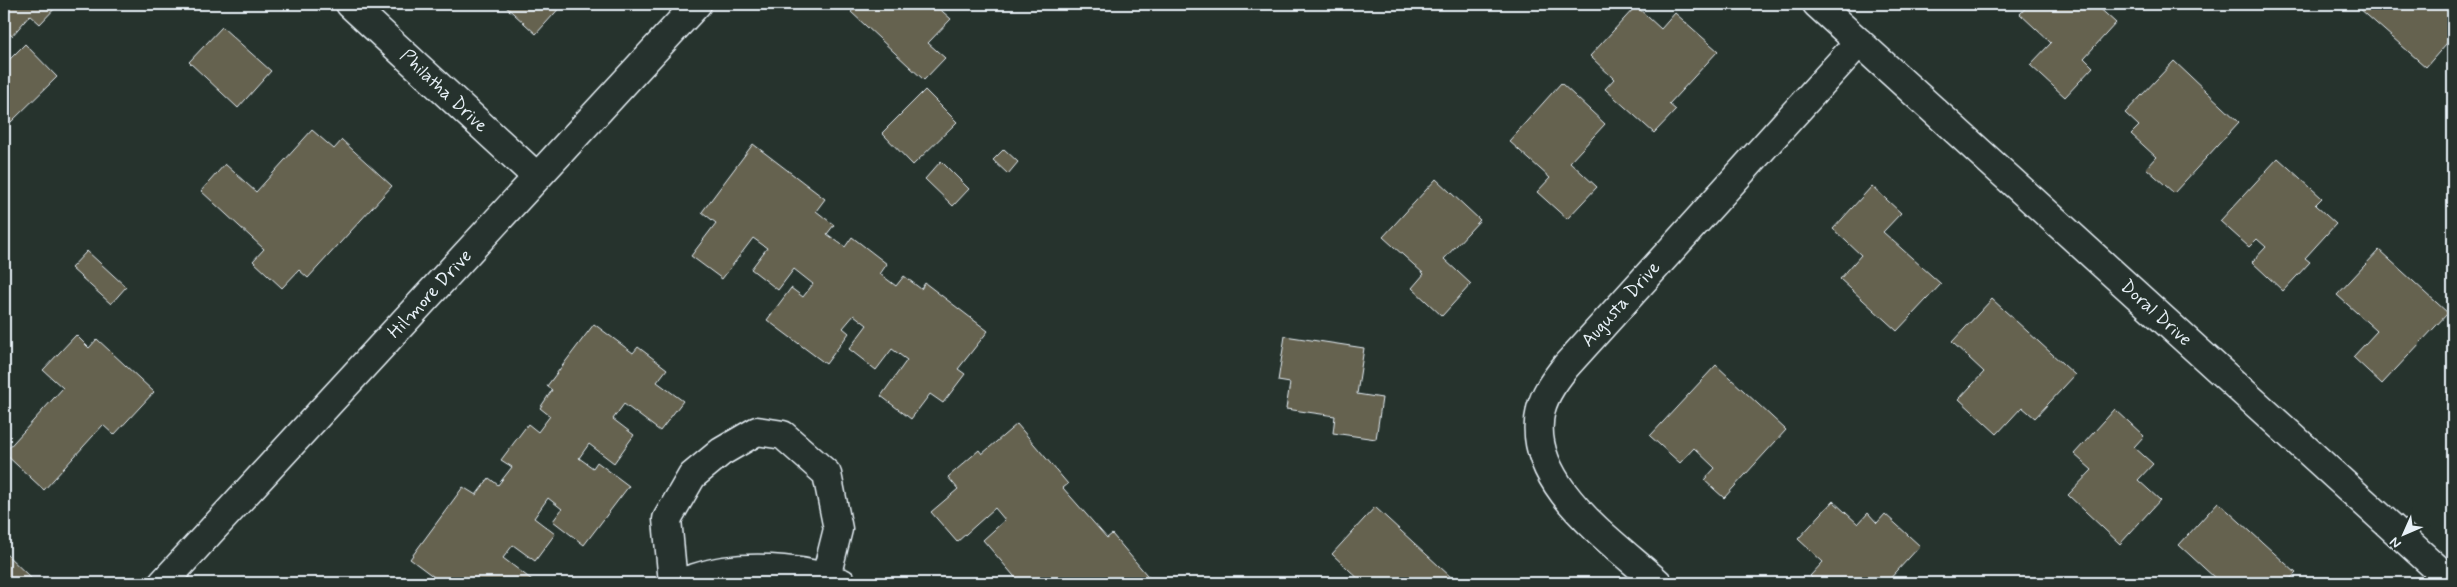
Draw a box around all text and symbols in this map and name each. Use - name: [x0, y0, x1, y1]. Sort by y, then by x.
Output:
- street label: Philatha Drive: [395, 44, 493, 138]
- street label: Hilmore Drive: [382, 244, 478, 344]
- street label: Augusta Drive: [1576, 256, 1667, 353]
- street label: Doral Drive: [2115, 274, 2197, 352]
- north arrow: [2380, 510, 2430, 560]
- text: N: [2386, 533, 2405, 552]

